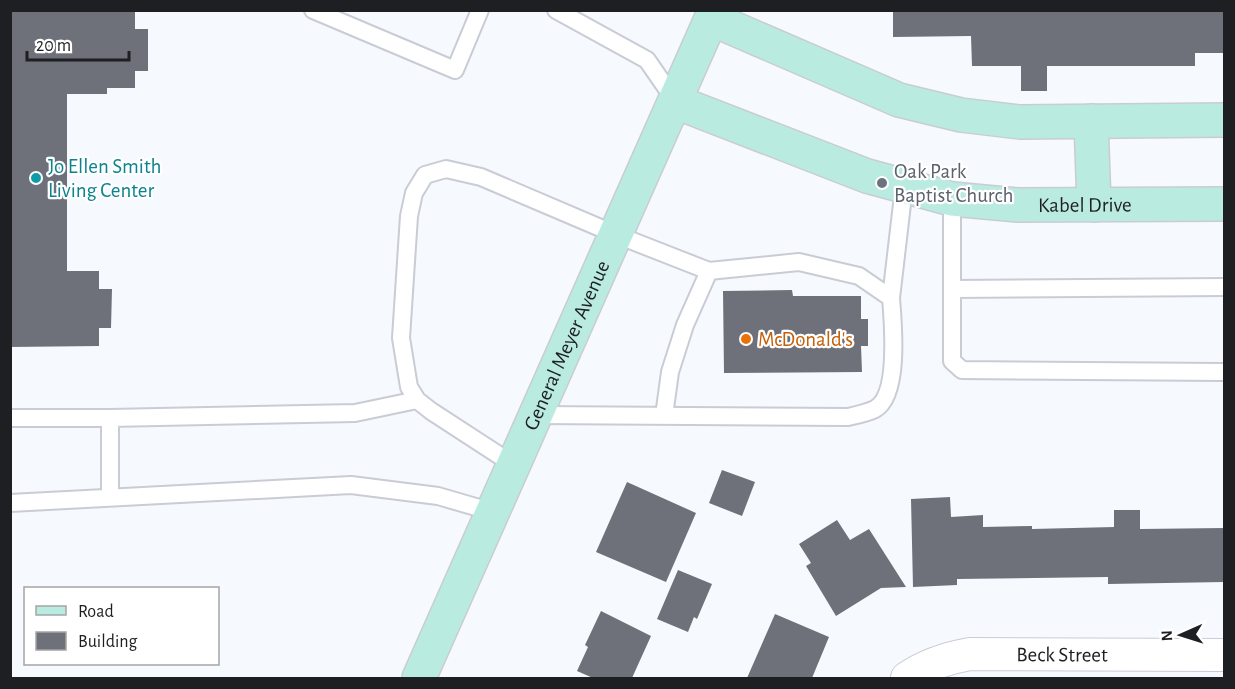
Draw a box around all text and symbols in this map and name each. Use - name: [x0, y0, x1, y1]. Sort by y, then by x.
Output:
- scale bar: [27, 24, 129, 62]
- text: 20 m: [36, 37, 71, 55]
- place label: Jo Ellen Smith Living Center: [48, 156, 162, 201]
- place label: Oak Park Baptist Church: [894, 161, 1014, 206]
- marker: Jo Ellen Smith Living Center: [29, 171, 43, 185]
- marker: Oak Park Baptist Church: [875, 176, 889, 190]
- street label: Kabel Drive: [1038, 194, 1132, 216]
- street label: General Meyer Avenue: [520, 257, 614, 433]
- place label: McDonald's: [758, 329, 853, 350]
- marker: McDonald's: [739, 332, 753, 346]
- legend: [24, 587, 219, 665]
- text: Road: [78, 603, 114, 621]
- north arrow: [1151, 605, 1211, 665]
- text: N: [1159, 630, 1175, 642]
- text: Building: [78, 633, 138, 651]
- street label: Beck Street: [1016, 644, 1108, 666]

